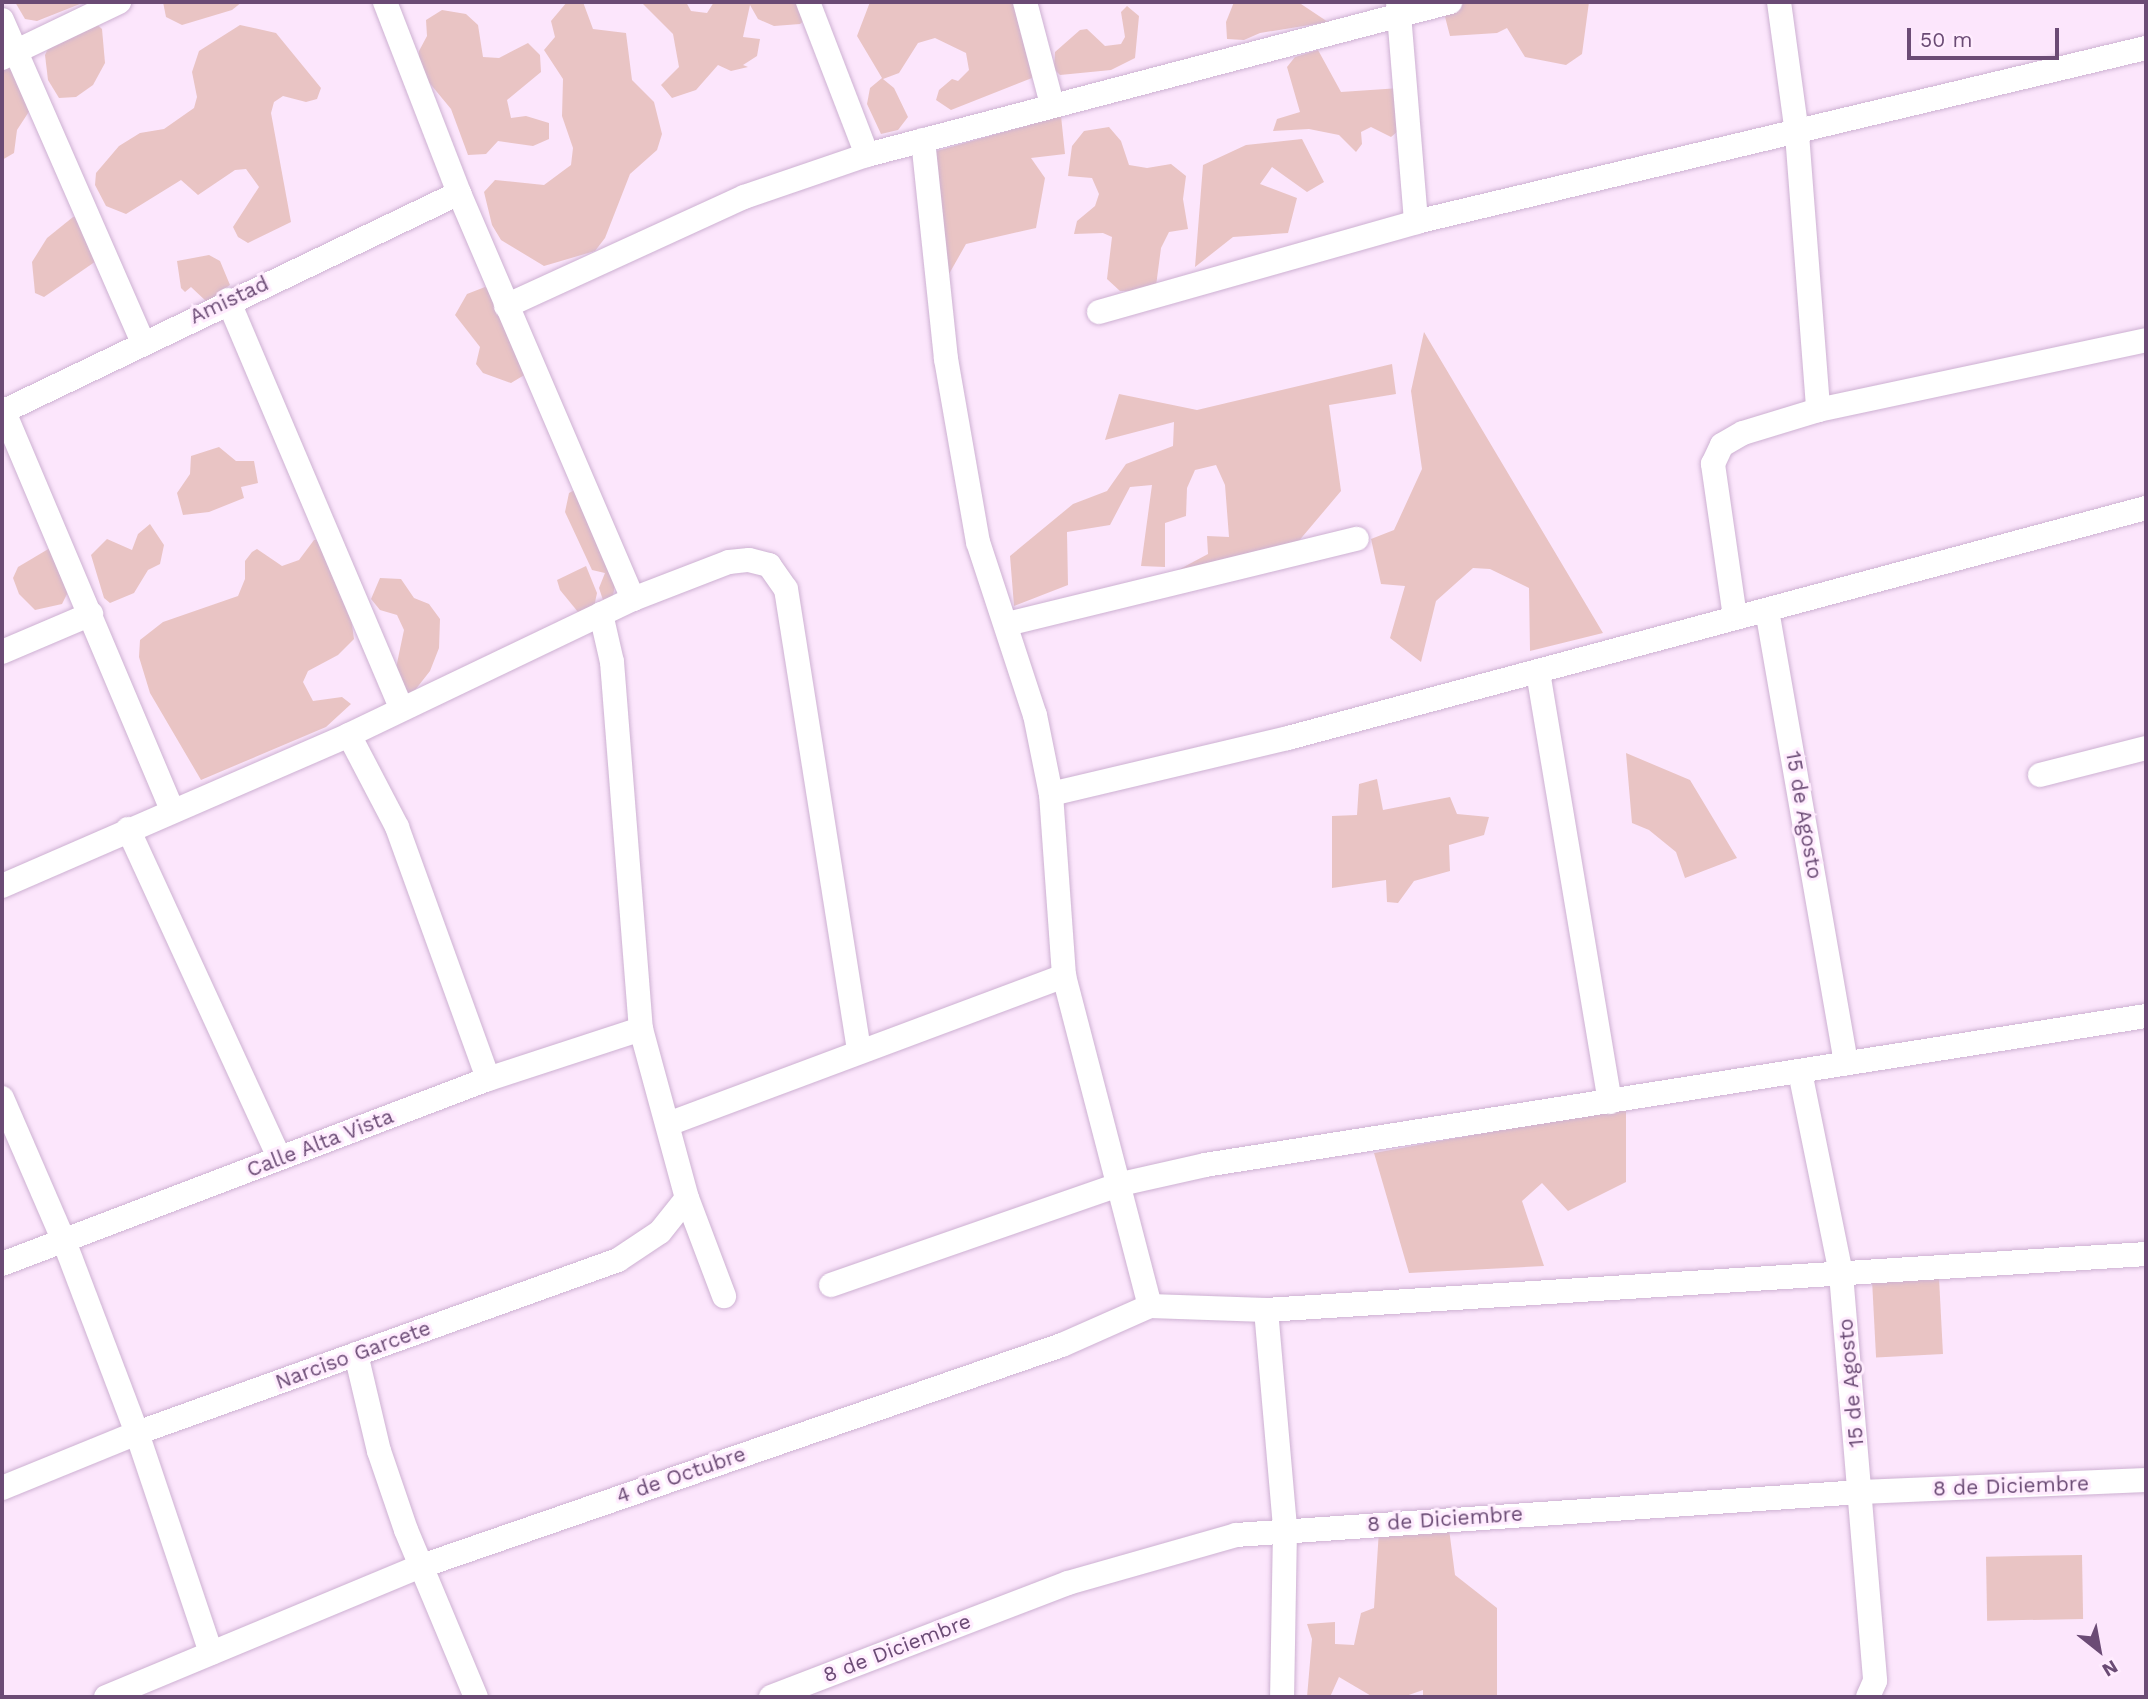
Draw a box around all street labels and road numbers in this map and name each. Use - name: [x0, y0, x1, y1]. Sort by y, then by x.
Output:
- street label: Amistad: [185, 271, 273, 329]
- street label: 15 de Agosto: [1780, 749, 1828, 881]
- street label: Calle Alta Vista: [242, 1103, 398, 1183]
- street label: Narciso Garcete: [272, 1315, 434, 1395]
- street label: 15 de Agosto: [1833, 1317, 1869, 1449]
- street label: 4 de Octubre: [613, 1441, 749, 1509]
- street label: 8 de Diciembre: [1933, 1471, 2089, 1501]
- street label: 8 de Diciembre: [1366, 1501, 1524, 1537]
- street label: 8 de Diciembre: [820, 1608, 974, 1688]

